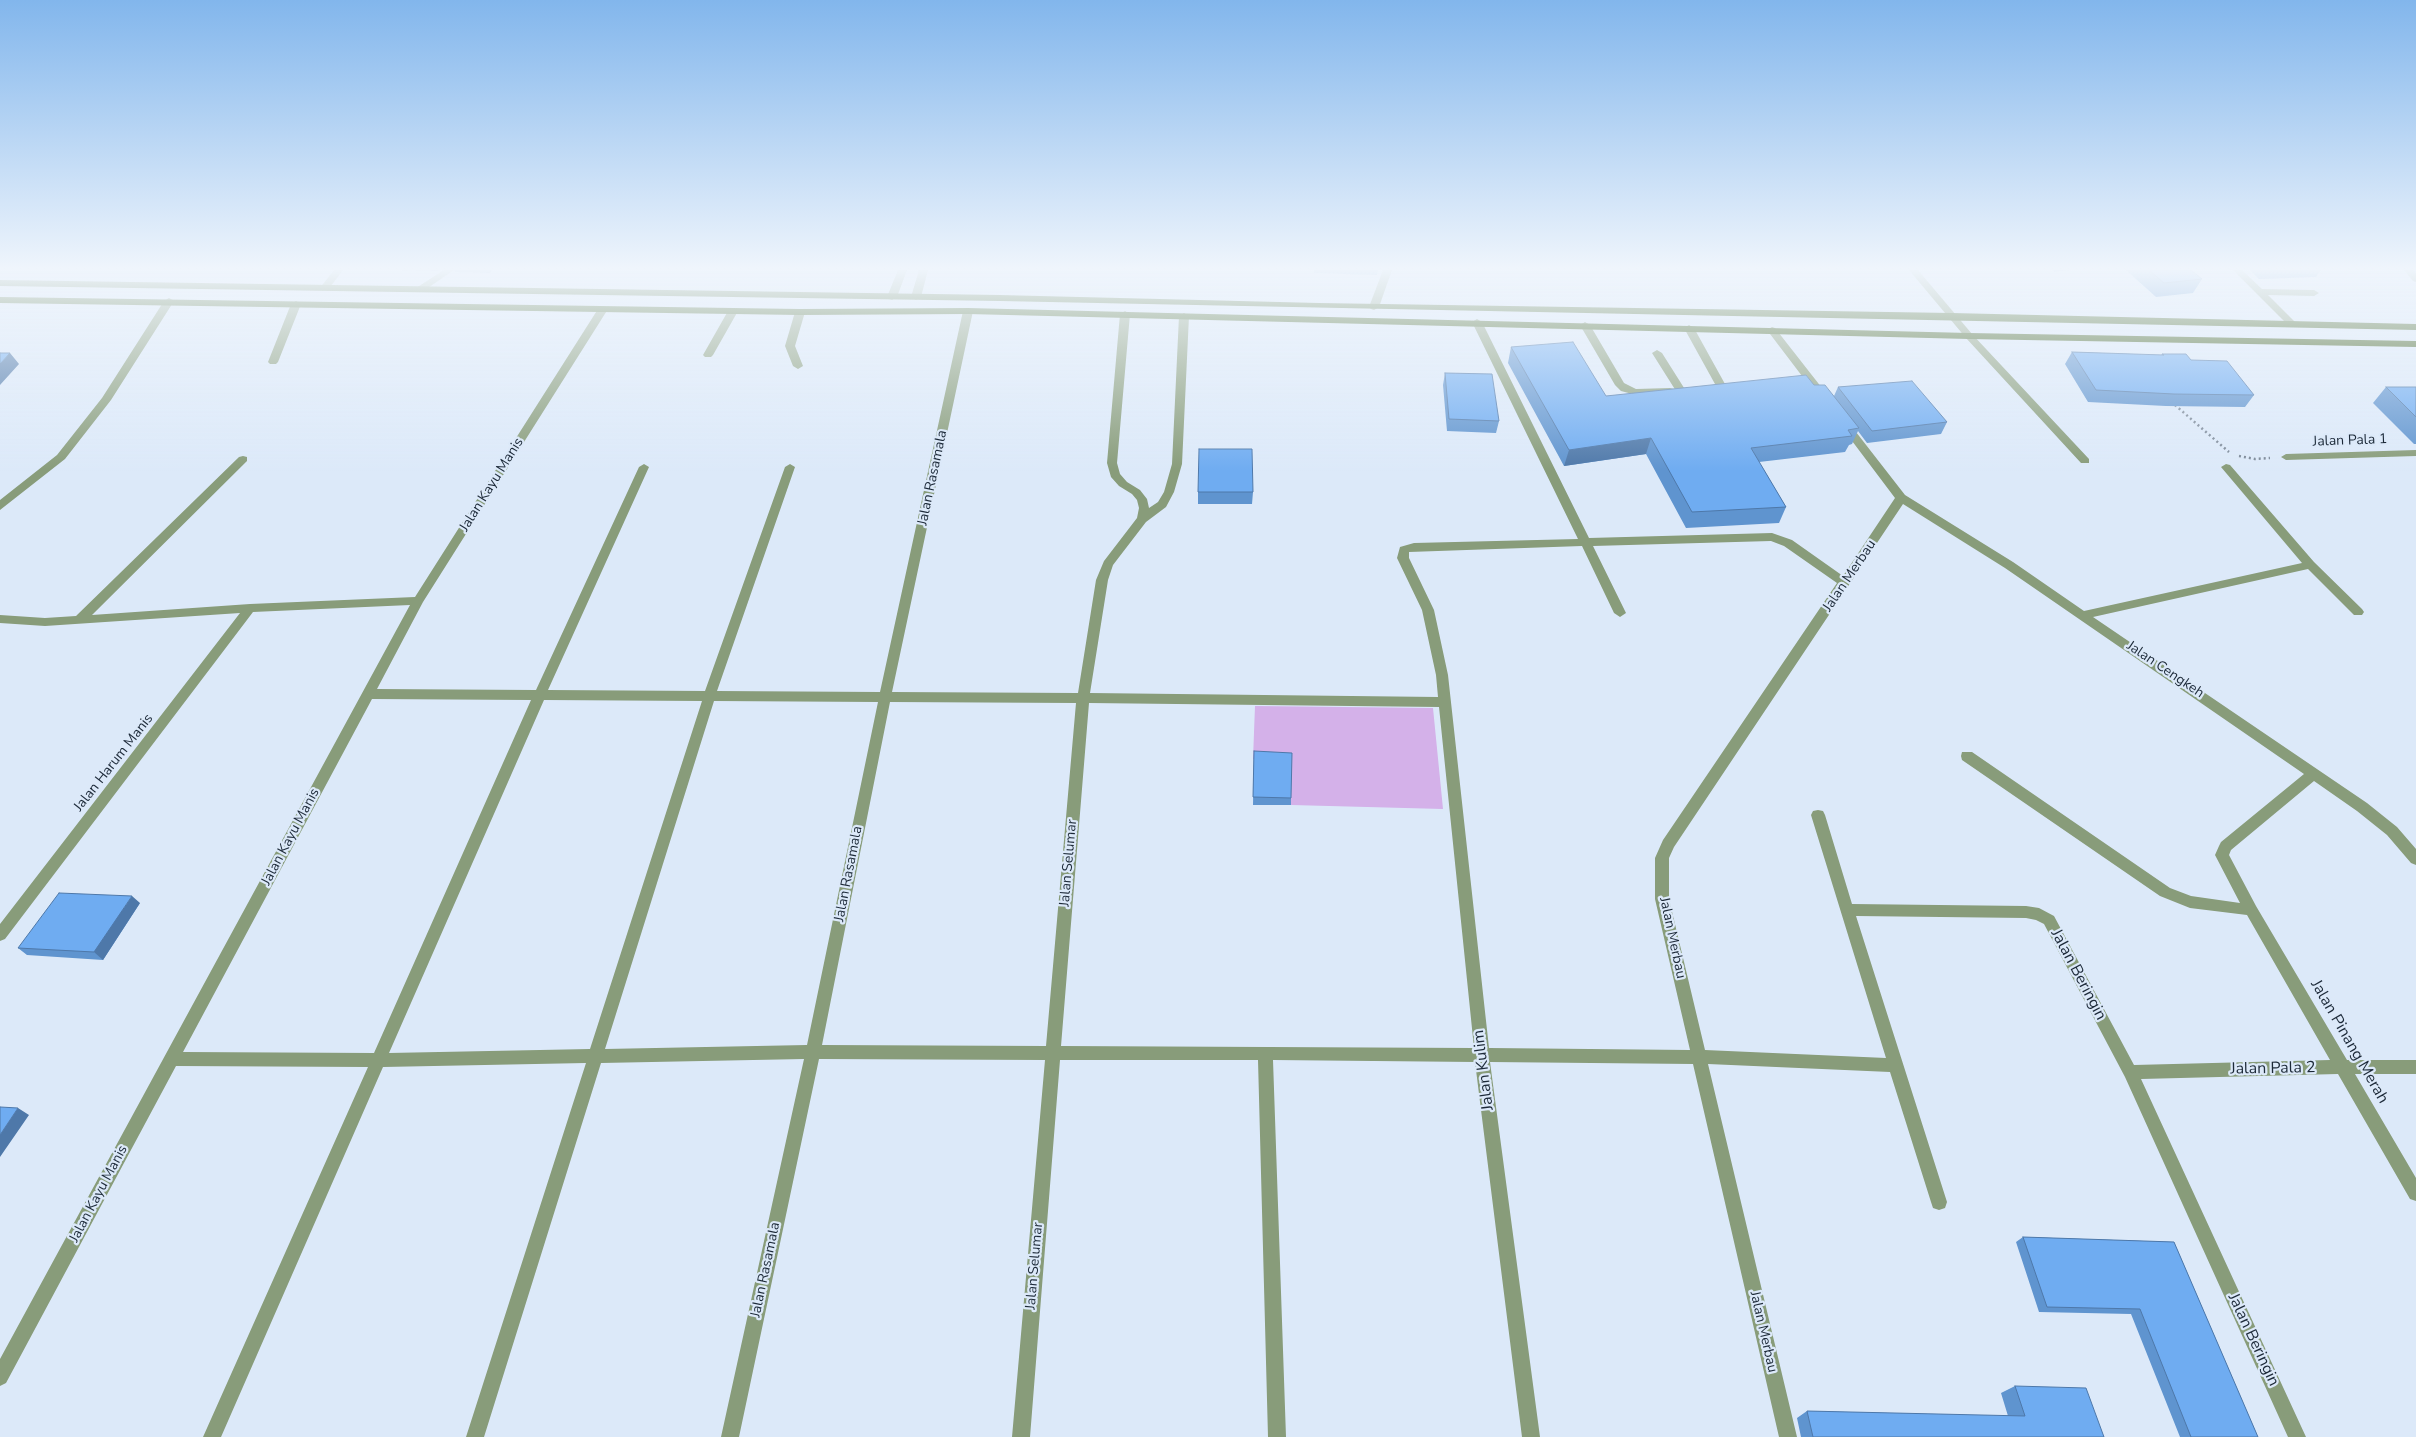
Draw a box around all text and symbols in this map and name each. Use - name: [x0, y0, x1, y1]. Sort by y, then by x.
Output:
- street label: Jalan Rasamala: [915, 429, 951, 527]
- street label: Jalan Pala 1: [2312, 431, 2388, 451]
- street label: Jalan Kayu Manis: [456, 435, 528, 535]
- street label: Jalan Merbau: [1820, 537, 1880, 615]
- street label: Jalan Cengkeh: [2123, 638, 2207, 702]
- street label: Jalan Harum Manis: [71, 711, 157, 815]
- street label: Jalan Kayu Manis: [258, 786, 324, 888]
- street label: Jalan Selumar: [1057, 819, 1081, 907]
- street label: Jalan Rasamala: [832, 825, 866, 923]
- street label: Jalan Merbau: [1655, 896, 1689, 980]
- street label: Jalan Beringin: [2046, 926, 2110, 1024]
- street label: Jalan Pinang Merah: [2306, 977, 2392, 1107]
- street label: Jalan Kulim: [1470, 1029, 1498, 1111]
- street label: Jalan Pala 2: [2230, 1059, 2316, 1079]
- street label: Jalan Kayu Manis: [66, 1143, 132, 1245]
- street label: Jalan Rasamala: [748, 1221, 784, 1319]
- street label: Jalan Selumar: [1023, 1222, 1047, 1310]
- street label: Jalan Merbau: [1745, 1290, 1781, 1374]
- street label: Jalan Beringin: [2223, 1291, 2283, 1389]

